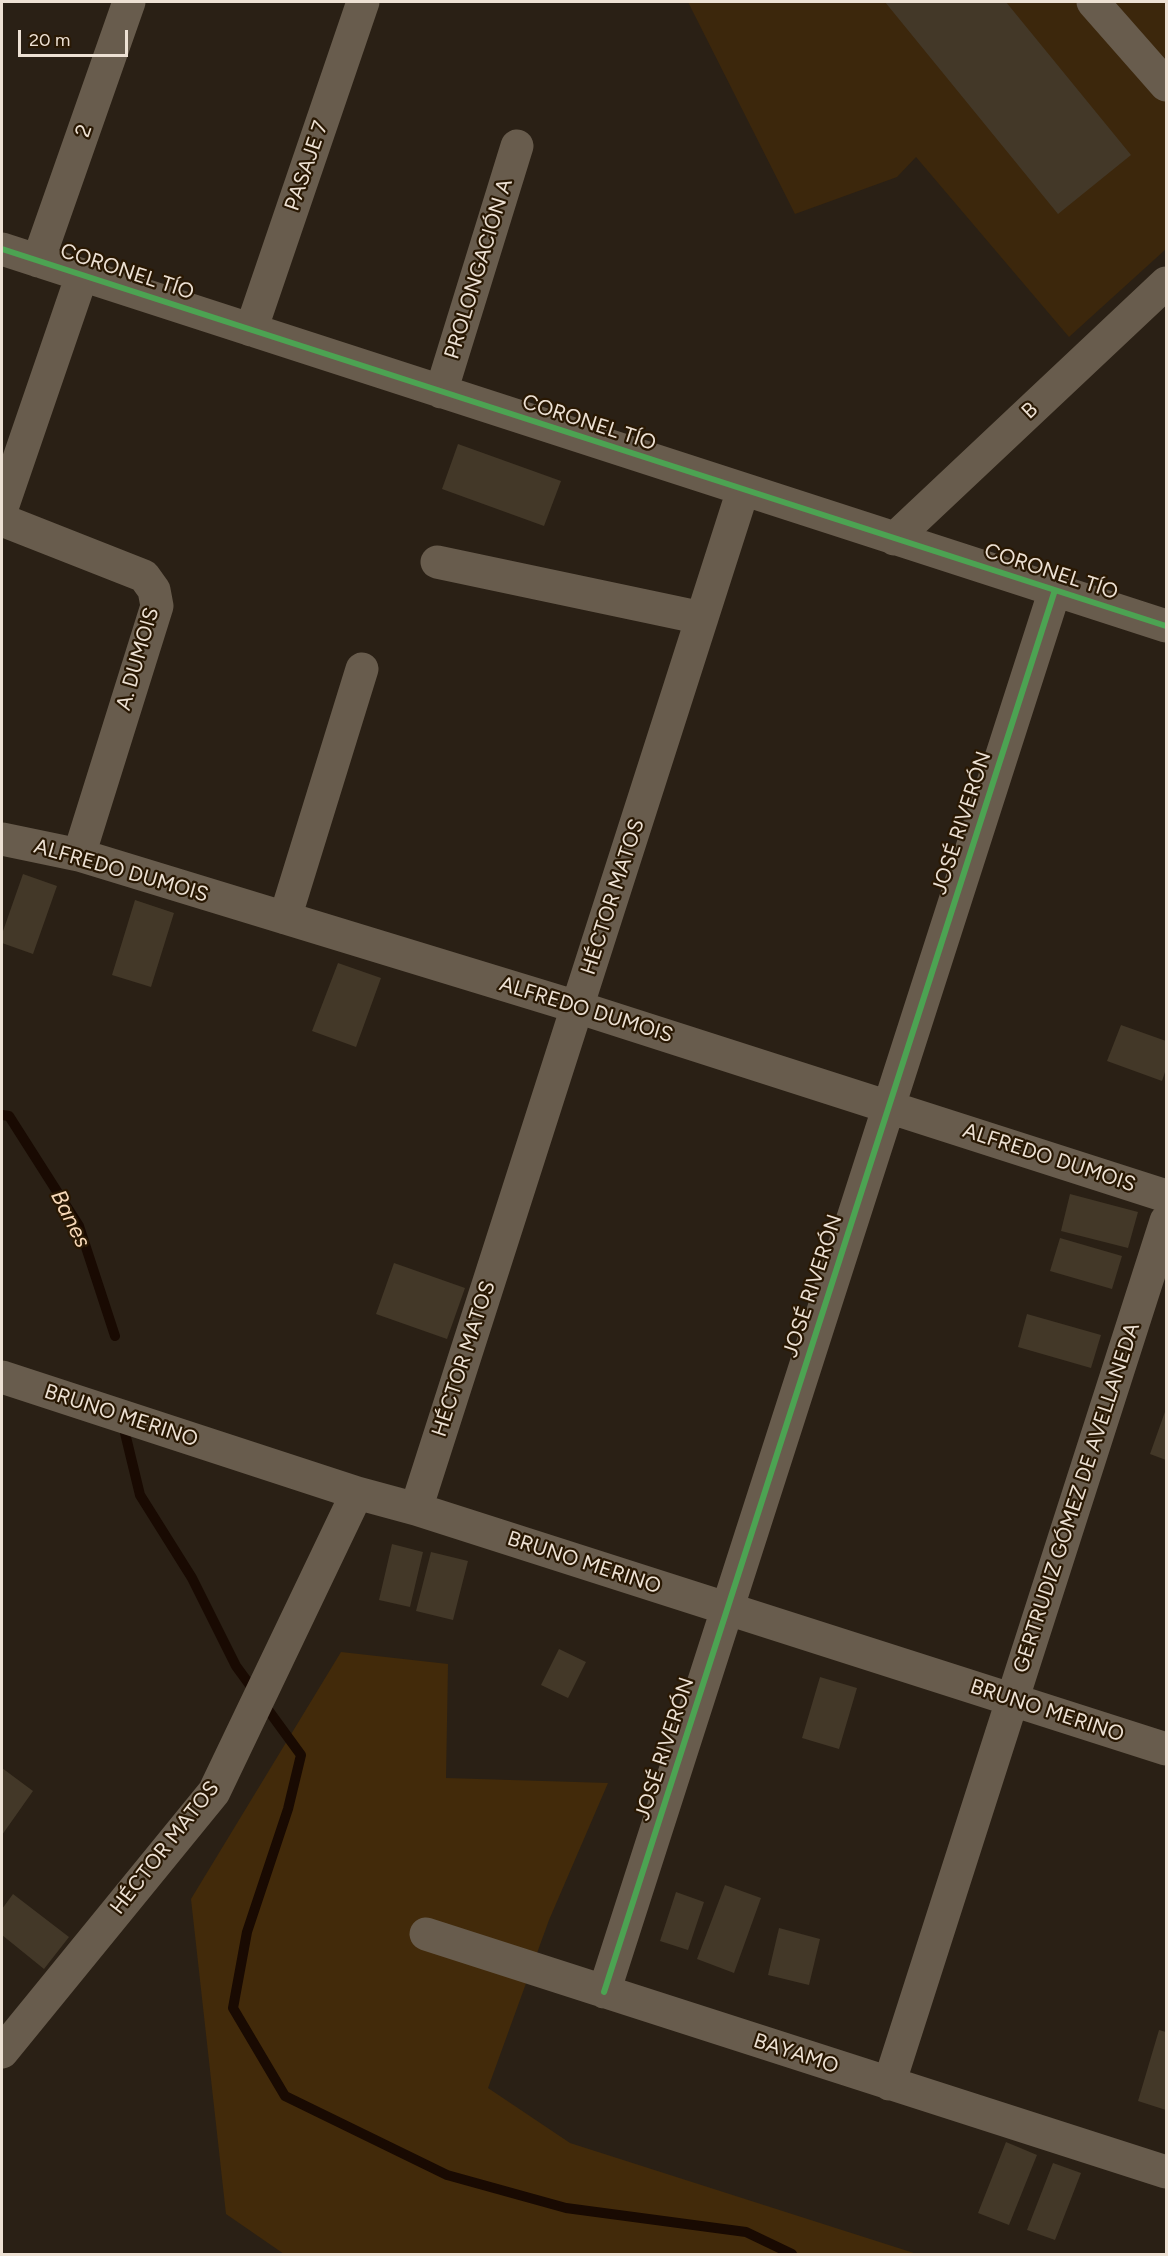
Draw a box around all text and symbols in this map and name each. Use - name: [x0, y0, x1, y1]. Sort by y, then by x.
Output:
- scale bar: [21, 18, 130, 56]
- text: 20 m: [29, 29, 70, 51]
- street label: PASAJE 7: [280, 118, 334, 214]
- street label: 2: [70, 121, 98, 141]
- street label: PROLONGACIÓN A: [440, 176, 518, 362]
- street label: CORONEL TÍO: [57, 239, 197, 305]
- street label: CORONEL TÍO: [519, 390, 659, 456]
- street label: B: [1017, 397, 1043, 425]
- street label: CORONEL TÍO: [981, 539, 1121, 605]
- street label: A. DUMOIS: [111, 605, 165, 713]
- street label: JOSÉ RIVERÓN: [927, 748, 997, 898]
- street label: HÉCTOR MATOS: [576, 816, 650, 978]
- street label: ALFREDO DUMOIS: [31, 834, 211, 908]
- street label: ALFREDO DUMOIS: [496, 972, 676, 1048]
- street label: ALFREDO DUMOIS: [960, 1118, 1138, 1198]
- water label: Banes: [44, 1186, 96, 1252]
- street label: JOSÉ RIVERÓN: [778, 1211, 848, 1361]
- street label: HÉCTOR MATOS: [427, 1278, 501, 1440]
- street label: GERTRUDIZ GÓMEZ DE AVELLANEDA: [1008, 1320, 1146, 1676]
- street label: BRUNO MERINO: [41, 1379, 201, 1453]
- street label: BRUNO MERINO: [504, 1526, 664, 1600]
- street label: JOSÉ RIVERÓN: [630, 1674, 700, 1824]
- street label: BRUNO MERINO: [967, 1674, 1127, 1748]
- street label: HÉCTOR MATOS: [105, 1776, 225, 1920]
- street label: BAYAMO: [750, 2028, 842, 2080]

